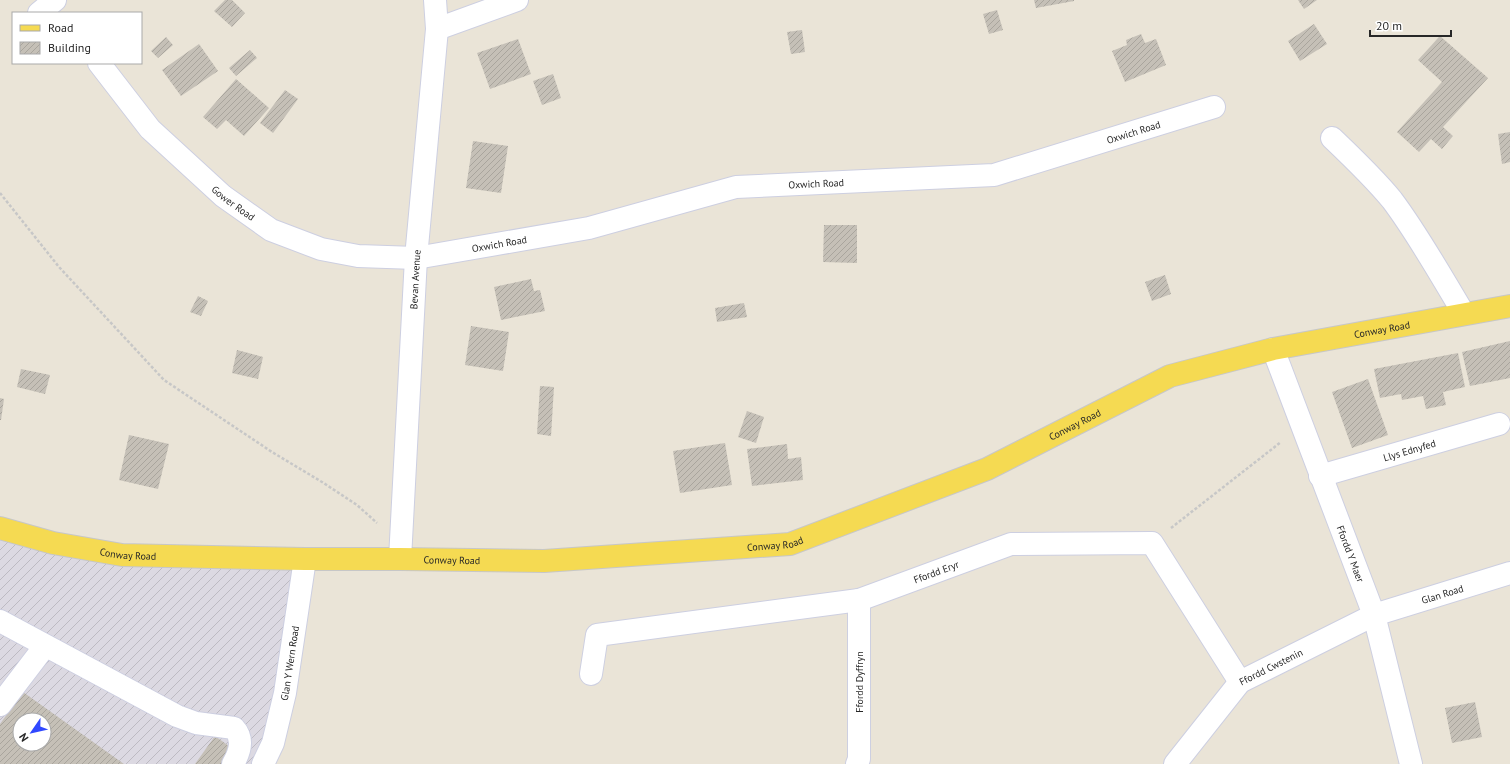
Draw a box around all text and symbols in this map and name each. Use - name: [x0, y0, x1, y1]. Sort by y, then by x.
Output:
- legend: [12, 12, 142, 64]
- scale bar: [1370, 12, 1451, 38]
- text: 20 m: [1376, 18, 1402, 33]
- text: Road: [48, 20, 73, 35]
- text: Building: [48, 40, 91, 55]
- street label: Oxwich Road: [1105, 117, 1162, 146]
- street label: Oxwich Road: [788, 175, 844, 191]
- street label: Gower Road: [209, 182, 258, 223]
- street label: Oxwich Road: [471, 232, 528, 255]
- street label: Bevan Avenue: [407, 249, 423, 310]
- street label: Conway Road: [1353, 318, 1411, 341]
- street label: Conway Road: [1047, 406, 1103, 443]
- street label: Llys Ednyfed: [1381, 436, 1437, 464]
- street label: Ffordd Y Maer: [1334, 524, 1368, 584]
- street label: Conway Road: [747, 533, 805, 553]
- street label: Conway Road: [99, 545, 156, 562]
- street label: Conway Road: [423, 553, 480, 567]
- street label: Ffordd Eryr: [912, 557, 961, 586]
- street label: Glan Road: [1420, 581, 1465, 607]
- street label: Glan Y Wern Road: [277, 625, 301, 702]
- street label: Ffordd Cwstenin: [1237, 645, 1305, 688]
- street label: Ffordd Dyffryn: [853, 651, 866, 713]
- north arrow: [12, 712, 52, 752]
- text: N: [16, 731, 32, 745]

